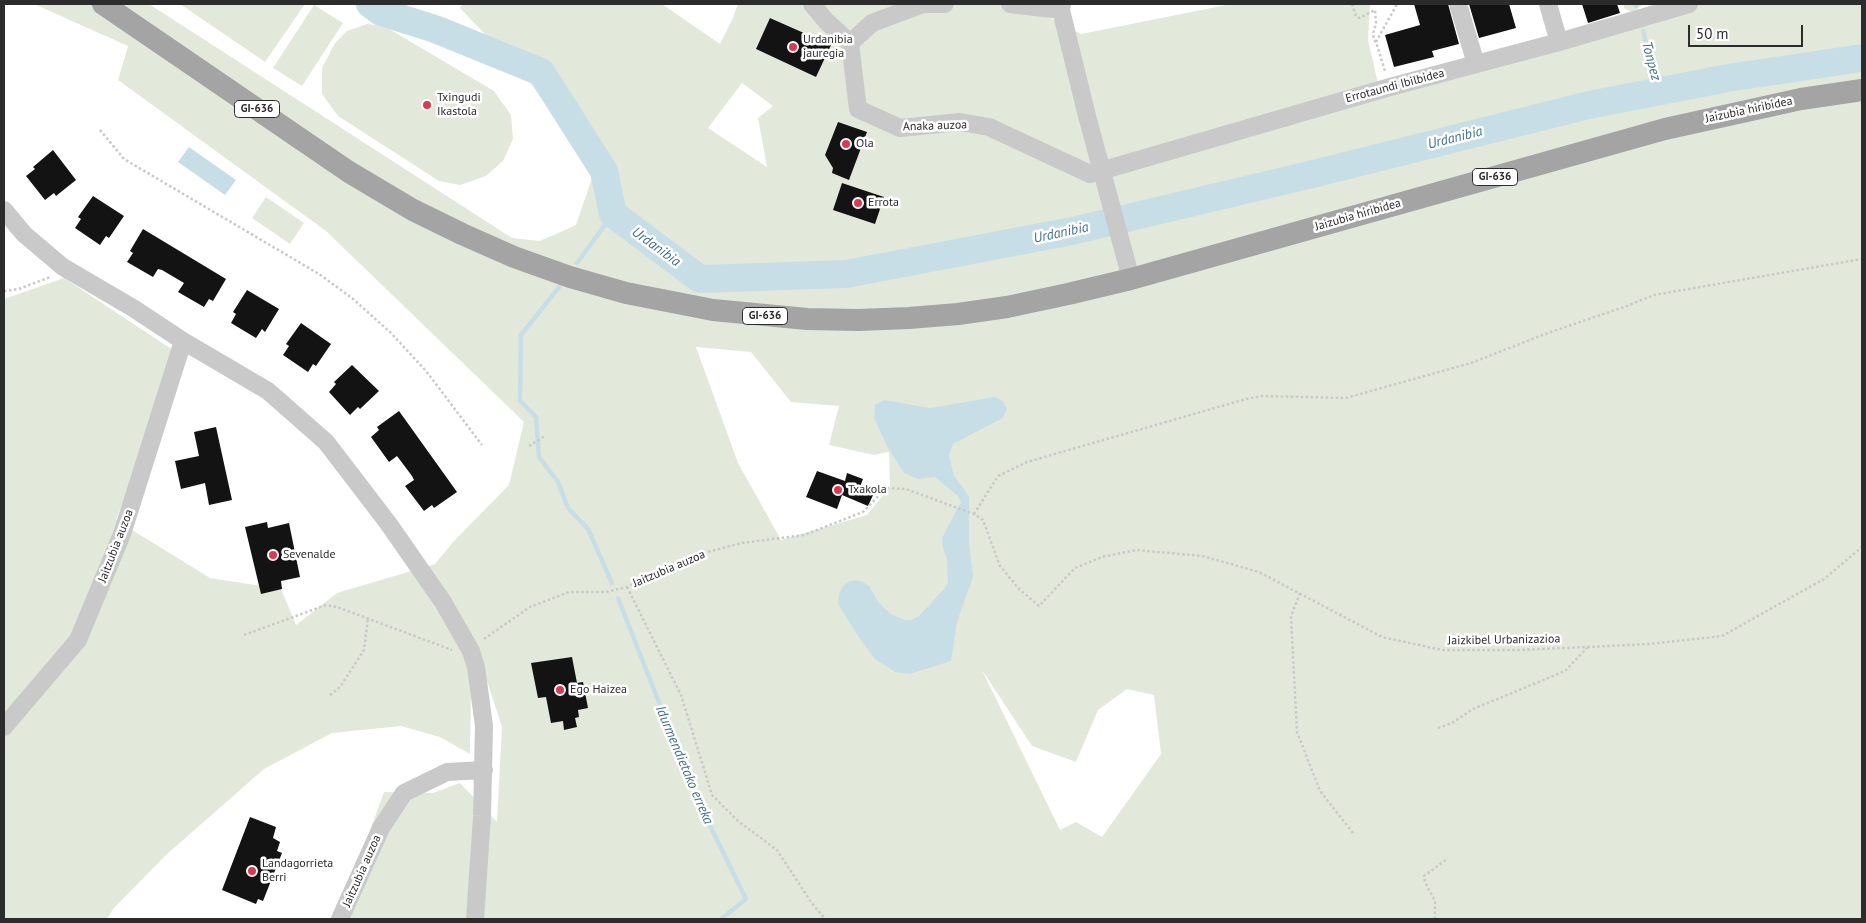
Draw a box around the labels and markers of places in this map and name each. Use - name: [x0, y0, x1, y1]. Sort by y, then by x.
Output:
- place label: Urdanibia jauregia: [803, 33, 853, 61]
- marker: Urdanibia jauregia: [787, 41, 799, 53]
- place label: Txingudi Ikastola: [437, 91, 481, 119]
- marker: Txingudi Ikastola: [421, 99, 433, 111]
- place label: Ola: [856, 137, 874, 151]
- marker: Ola: [840, 138, 852, 150]
- place label: Errota: [868, 196, 899, 210]
- marker: Errota: [852, 197, 864, 209]
- place label: Txakola: [848, 483, 887, 497]
- marker: Txakola: [832, 484, 844, 496]
- place label: Sevenalde: [283, 548, 336, 562]
- marker: Sevenalde: [267, 549, 279, 561]
- place label: Ego Haizea: [570, 683, 627, 697]
- marker: Ego Haizea: [554, 684, 566, 696]
- place label: Landagorrieta Berri: [262, 857, 333, 885]
- marker: Landagorrieta Berri: [246, 865, 258, 877]

